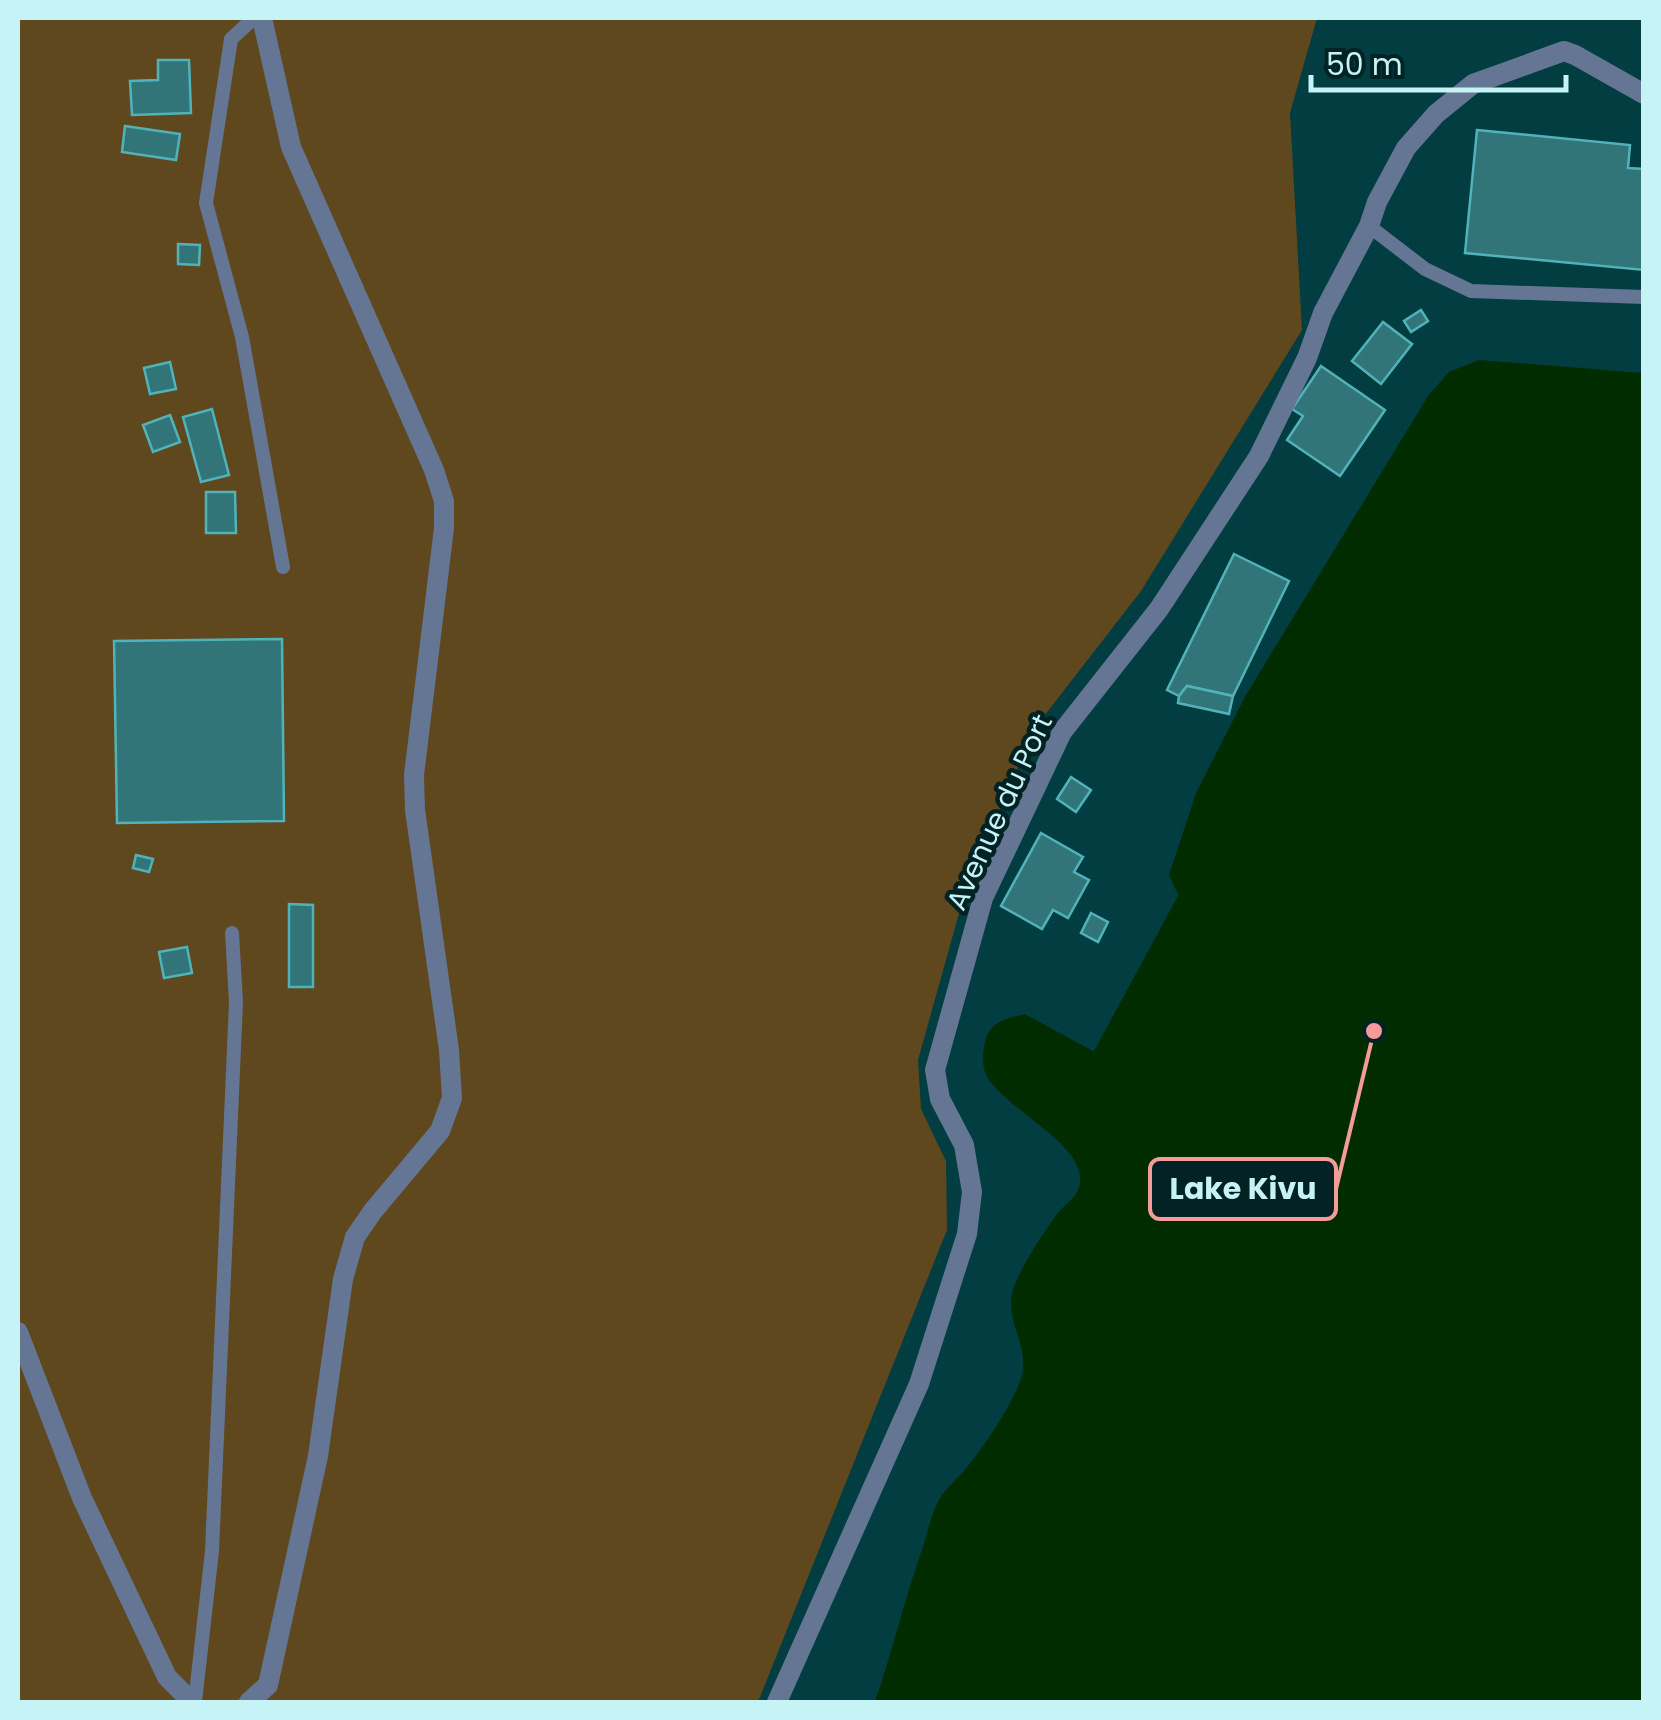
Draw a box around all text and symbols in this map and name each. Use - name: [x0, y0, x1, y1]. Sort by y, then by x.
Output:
- scale bar: [1311, 30, 1566, 92]
- text: 50 m: [1326, 43, 1403, 86]
- street label: Avenue du Port: [937, 708, 1062, 916]
- callout: Lake Kivu: [1150, 1159, 1336, 1219]
- text: Lake Kivu: [1170, 1167, 1316, 1210]

